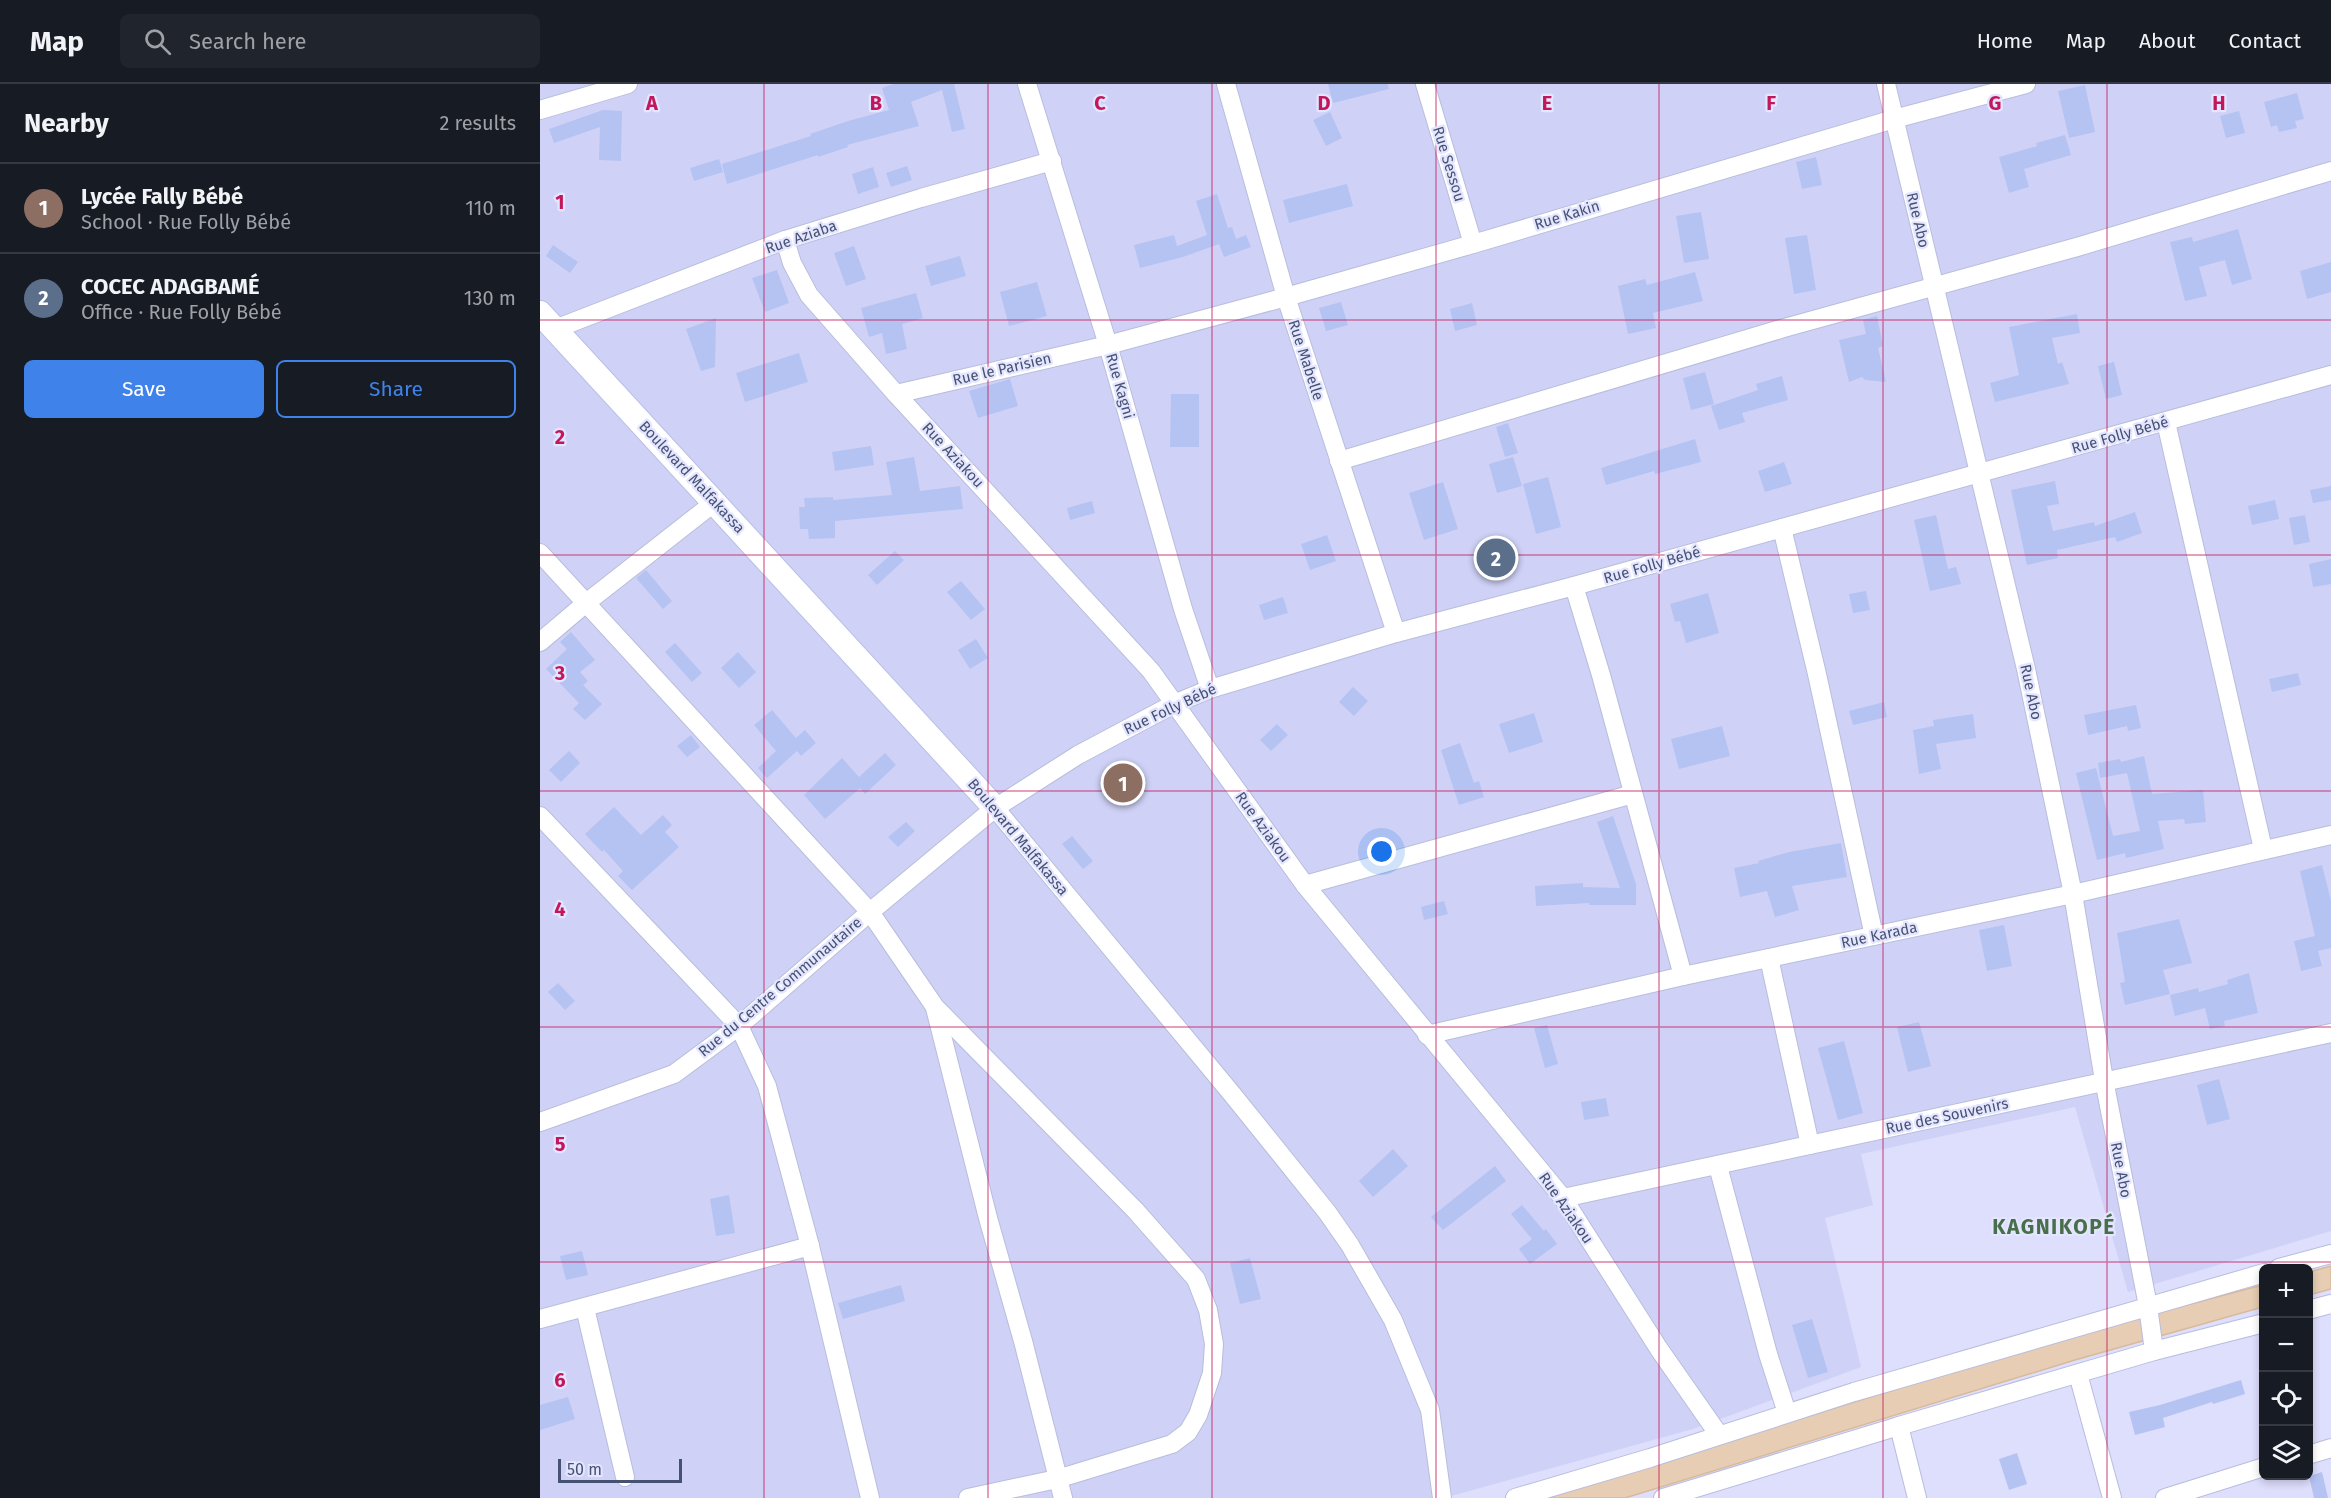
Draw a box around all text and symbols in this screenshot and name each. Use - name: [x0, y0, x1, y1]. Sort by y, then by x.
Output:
- search box: [120, 14, 540, 68]
- text: Map: [30, 25, 84, 58]
- icon: search: [141, 25, 174, 58]
- text: Search here: [189, 28, 307, 55]
- text: Home: [1977, 28, 2033, 54]
- text: Map: [2066, 28, 2106, 54]
- text: About: [2139, 28, 2196, 54]
- text: Contact: [2229, 28, 2301, 54]
- text: A: [645, 91, 659, 115]
- text: B: [870, 91, 882, 115]
- text: C: [1094, 91, 1106, 115]
- text: D: [1317, 91, 1331, 115]
- text: E: [1542, 91, 1552, 115]
- text: F: [1766, 91, 1776, 115]
- text: G: [1989, 91, 2001, 115]
- text: H: [2212, 91, 2226, 115]
- text: Nearby: [24, 108, 109, 139]
- text: 2 results: [439, 111, 516, 135]
- street label: Rue Sessou: [1429, 124, 1469, 204]
- text: Lycée Fally Bébé: [81, 183, 243, 210]
- text: 1: [555, 190, 565, 214]
- street label: Rue Abo: [1903, 191, 1933, 249]
- text: 1: [39, 196, 48, 220]
- text: 110 m: [465, 196, 516, 220]
- street label: Rue Kakin: [1532, 197, 1602, 233]
- text: School · Rue Folly Bébé: [81, 210, 291, 234]
- street label: Rue Aziaba: [763, 216, 839, 258]
- text: COCEC ADAGBAMÉ: [81, 273, 260, 300]
- text: 2: [38, 286, 49, 310]
- text: 130 m: [464, 286, 516, 310]
- text: Office · Rue Folly Bébé: [81, 300, 282, 324]
- street label: Rue Mabelle: [1284, 317, 1328, 403]
- street label: Rue le Parisien: [951, 349, 1053, 389]
- street label: Rue Kagni: [1102, 351, 1138, 421]
- button: Save: [24, 360, 264, 418]
- button: Share: [276, 360, 516, 418]
- street label: Rue Folly Bébé: [2069, 413, 2171, 457]
- street label: Boulevard Malfakassa: [635, 417, 749, 537]
- street label: Rue Aziakou: [918, 419, 988, 491]
- text: 2: [555, 425, 565, 449]
- pin: 2: [1476, 536, 1516, 580]
- street label: Rue Folly Bébé: [1601, 543, 1703, 587]
- text: 3: [554, 661, 565, 685]
- street label: Rue Abo: [2016, 663, 2046, 721]
- street label: Rue Folly Bébé: [1121, 680, 1219, 738]
- pin: 1: [1104, 760, 1142, 806]
- street label: Boulevard Malfakassa: [964, 775, 1072, 899]
- street label: Rue Aziakou: [1231, 788, 1295, 866]
- your location: [1367, 837, 1396, 866]
- text: 4: [554, 897, 566, 921]
- street label: Rue du Centre Communautaire: [695, 913, 865, 1061]
- street label: Rue Karada: [1839, 918, 1919, 952]
- street label: Rue des Souvenirs: [1884, 1094, 2010, 1138]
- text: 5: [555, 1132, 566, 1156]
- street label: Rue Abo: [2107, 1141, 2135, 1199]
- street label: Rue Aziakou: [1535, 1169, 1597, 1247]
- district label: KAGNIKOPÉ: [1992, 1213, 2116, 1240]
- map controls: [2259, 1264, 2313, 1480]
- button: +: [2259, 1264, 2313, 1318]
- button: −: [2259, 1318, 2313, 1372]
- text: 6: [554, 1368, 566, 1392]
- button: locate: [2259, 1372, 2313, 1426]
- button: layers: [2259, 1426, 2313, 1480]
- scale bar: [558, 1456, 682, 1484]
- text: 50 m: [567, 1460, 602, 1479]

